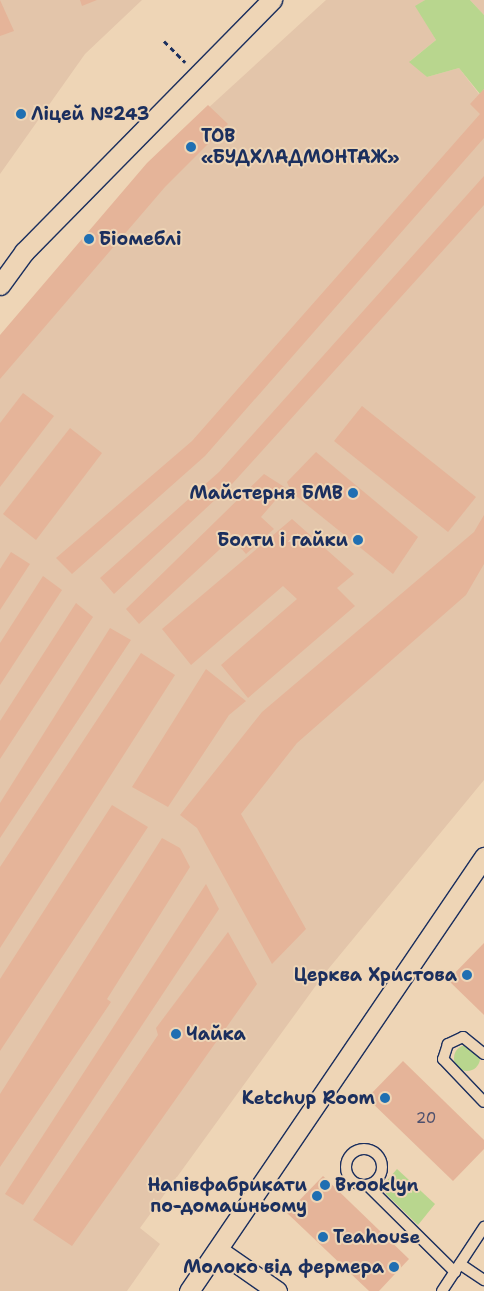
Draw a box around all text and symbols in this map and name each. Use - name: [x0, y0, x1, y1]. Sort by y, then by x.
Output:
- place label: Ліцей №243: [31, 103, 149, 125]
- marker: Ліцей №243: [15, 108, 27, 120]
- place label: ТОВ «БУДХЛАДМОНТАЖ»: [201, 126, 400, 168]
- marker: ТОВ «БУДХЛАДМОНТАЖ»: [185, 141, 197, 153]
- place label: Біомеблі: [99, 228, 181, 250]
- marker: Біомеблі: [83, 233, 95, 245]
- place label: Майстерня БМВ: [189, 482, 343, 504]
- marker: Майстерня БМВ: [347, 487, 359, 499]
- place label: Болти і гайки: [217, 529, 348, 551]
- marker: Болти і гайки: [352, 534, 364, 546]
- place label: Церква Христова: [294, 964, 457, 986]
- marker: Церква Христова: [461, 969, 473, 981]
- place label: Чайка: [186, 1023, 246, 1045]
- marker: Чайка: [170, 1028, 182, 1040]
- place label: Ketchup Room: [242, 1087, 375, 1109]
- marker: Ketchup Room: [379, 1092, 391, 1104]
- house number: 20: [416, 1110, 436, 1128]
- place label: Brooklyn: [335, 1174, 419, 1196]
- place label: Напівфабрикати по-домашньому: [147, 1175, 307, 1218]
- marker: Brooklyn: [319, 1179, 331, 1191]
- marker: Напівфабрикати по-домашньому: [311, 1190, 323, 1202]
- place label: Teahouse: [333, 1226, 420, 1248]
- marker: Teahouse: [317, 1231, 329, 1243]
- place label: Молоко від фермера: [183, 1256, 384, 1278]
- marker: Молоко від фермера: [388, 1261, 400, 1273]

